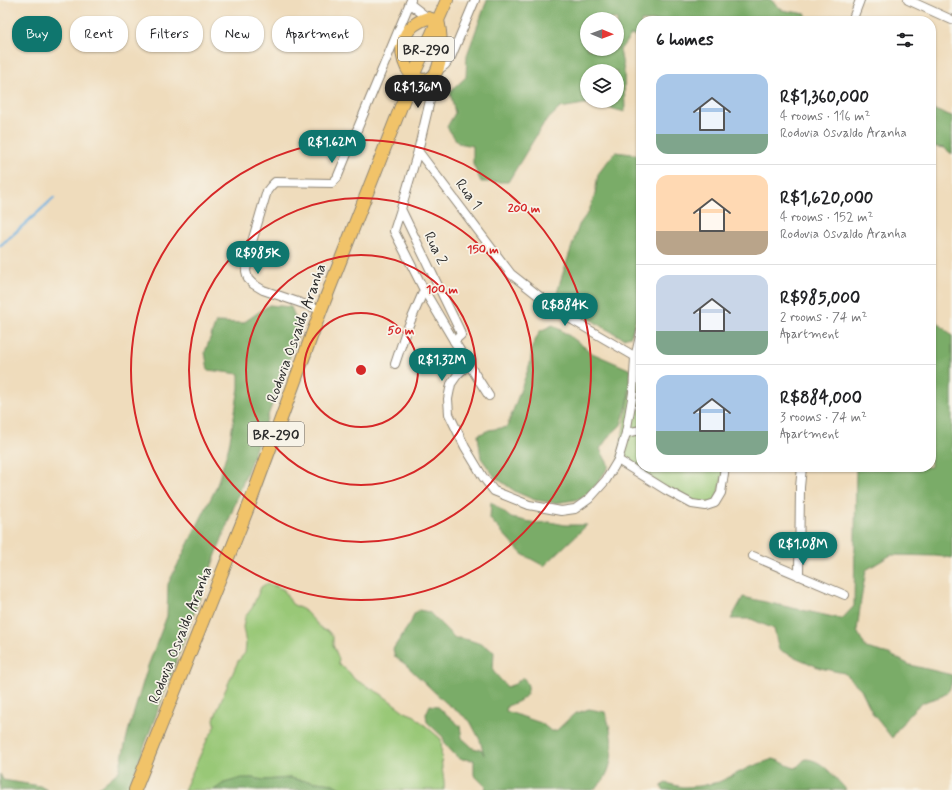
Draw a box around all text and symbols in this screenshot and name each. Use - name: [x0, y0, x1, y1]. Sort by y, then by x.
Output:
- north arrow: [580, 12, 624, 56]
- map controls: [580, 12, 624, 108]
- chip: Buy: [12, 16, 62, 52]
- chip: Rent: [70, 16, 128, 52]
- chip: Filters: [136, 16, 203, 52]
- chip: New: [211, 16, 264, 52]
- chip: Apartment: [272, 16, 363, 52]
- text: 6 homes: [656, 29, 714, 51]
- icon: filters: [894, 29, 916, 51]
- road number: BR-290: [398, 37, 454, 61]
- button: layers: [580, 64, 624, 108]
- pin: R$1.36M: [381, 75, 455, 109]
- text: R$1.36M: [394, 79, 442, 96]
- text: R$1,360,000: [780, 86, 869, 108]
- icon: home: [688, 90, 736, 138]
- text: 4 rooms · 116 m²: [780, 108, 870, 125]
- text: Rodovia Osvaldo Aranha: [780, 125, 907, 142]
- pin: R$1.62M: [295, 130, 369, 164]
- text: R$1.62M: [308, 134, 356, 151]
- street label: Rua 1: [450, 175, 486, 214]
- text: R$1,620,000: [780, 187, 873, 209]
- icon: home: [688, 191, 736, 239]
- text: 200 m: [508, 201, 541, 217]
- text: 4 rooms · 152 m²: [780, 209, 873, 226]
- text: Rodovia Osvaldo Aranha: [780, 226, 907, 243]
- street label: Rua 2: [419, 229, 452, 268]
- pin: R$985K: [225, 241, 291, 275]
- text: 150 m: [467, 242, 499, 258]
- text: R$985K: [235, 245, 281, 262]
- street label: Rodovia Osvaldo Aranha: [263, 261, 331, 406]
- text: 100 m: [426, 282, 459, 298]
- text: R$985,000: [780, 287, 860, 309]
- icon: home: [688, 291, 736, 339]
- pin: R$884K: [532, 293, 598, 327]
- text: R$884K: [542, 297, 588, 314]
- text: 2 rooms · 74 m²: [780, 309, 867, 326]
- text: 50 m: [388, 323, 415, 339]
- text: Apartment: [780, 326, 839, 343]
- pin: R$1.32M: [405, 348, 479, 382]
- text: R$1.32M: [418, 352, 466, 369]
- centre of rings: [354, 363, 368, 377]
- text: R$884,000: [780, 387, 862, 409]
- icon: home: [688, 391, 736, 439]
- text: 3 rooms · 74 m²: [780, 409, 867, 426]
- road number: BR-290: [248, 422, 304, 446]
- text: Apartment: [780, 426, 839, 443]
- pin: R$1.08M: [766, 532, 840, 566]
- text: R$1.08M: [778, 536, 828, 553]
- street label: Rodovia Osvaldo Aranha: [144, 564, 218, 707]

